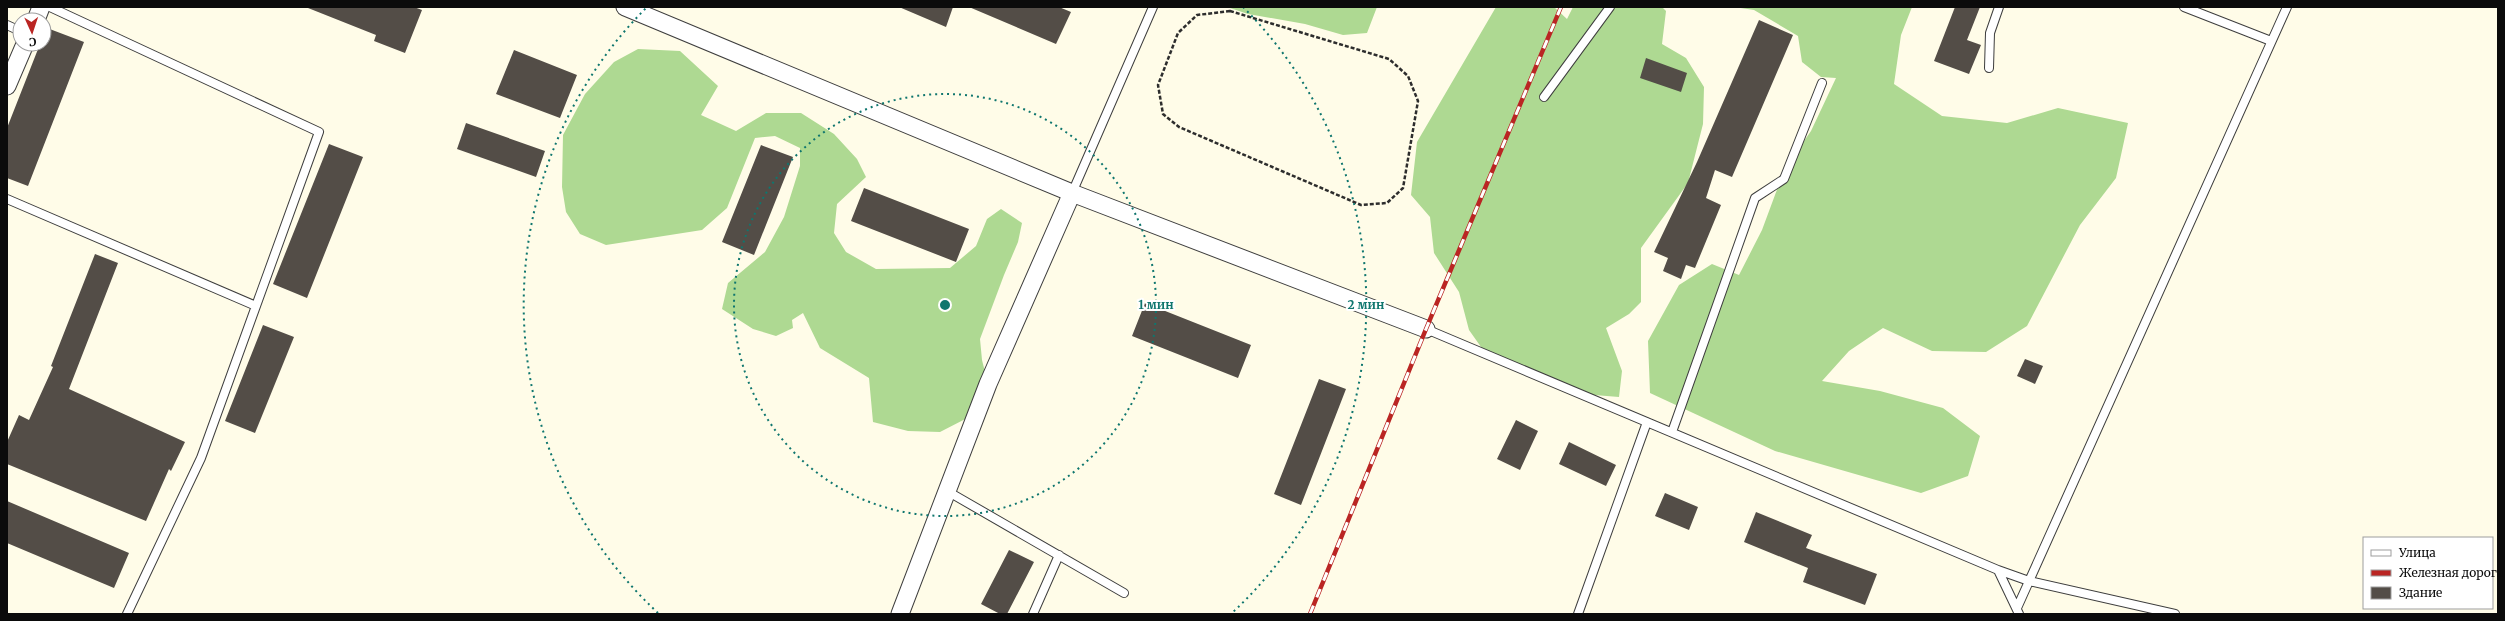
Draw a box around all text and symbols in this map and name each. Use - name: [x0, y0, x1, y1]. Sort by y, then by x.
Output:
- north arrow: [12, 12, 52, 52]
- text: С: [29, 35, 37, 49]
- text: 1 мин: [1138, 297, 1174, 312]
- text: 2 мин: [1348, 297, 1385, 312]
- centre of rings: [938, 298, 952, 312]
- legend: [2363, 537, 2493, 609]
- text: Улица: [2398, 545, 2436, 560]
- text: Железная дорога: [2399, 565, 2504, 580]
- text: Здание: [2399, 585, 2442, 600]

